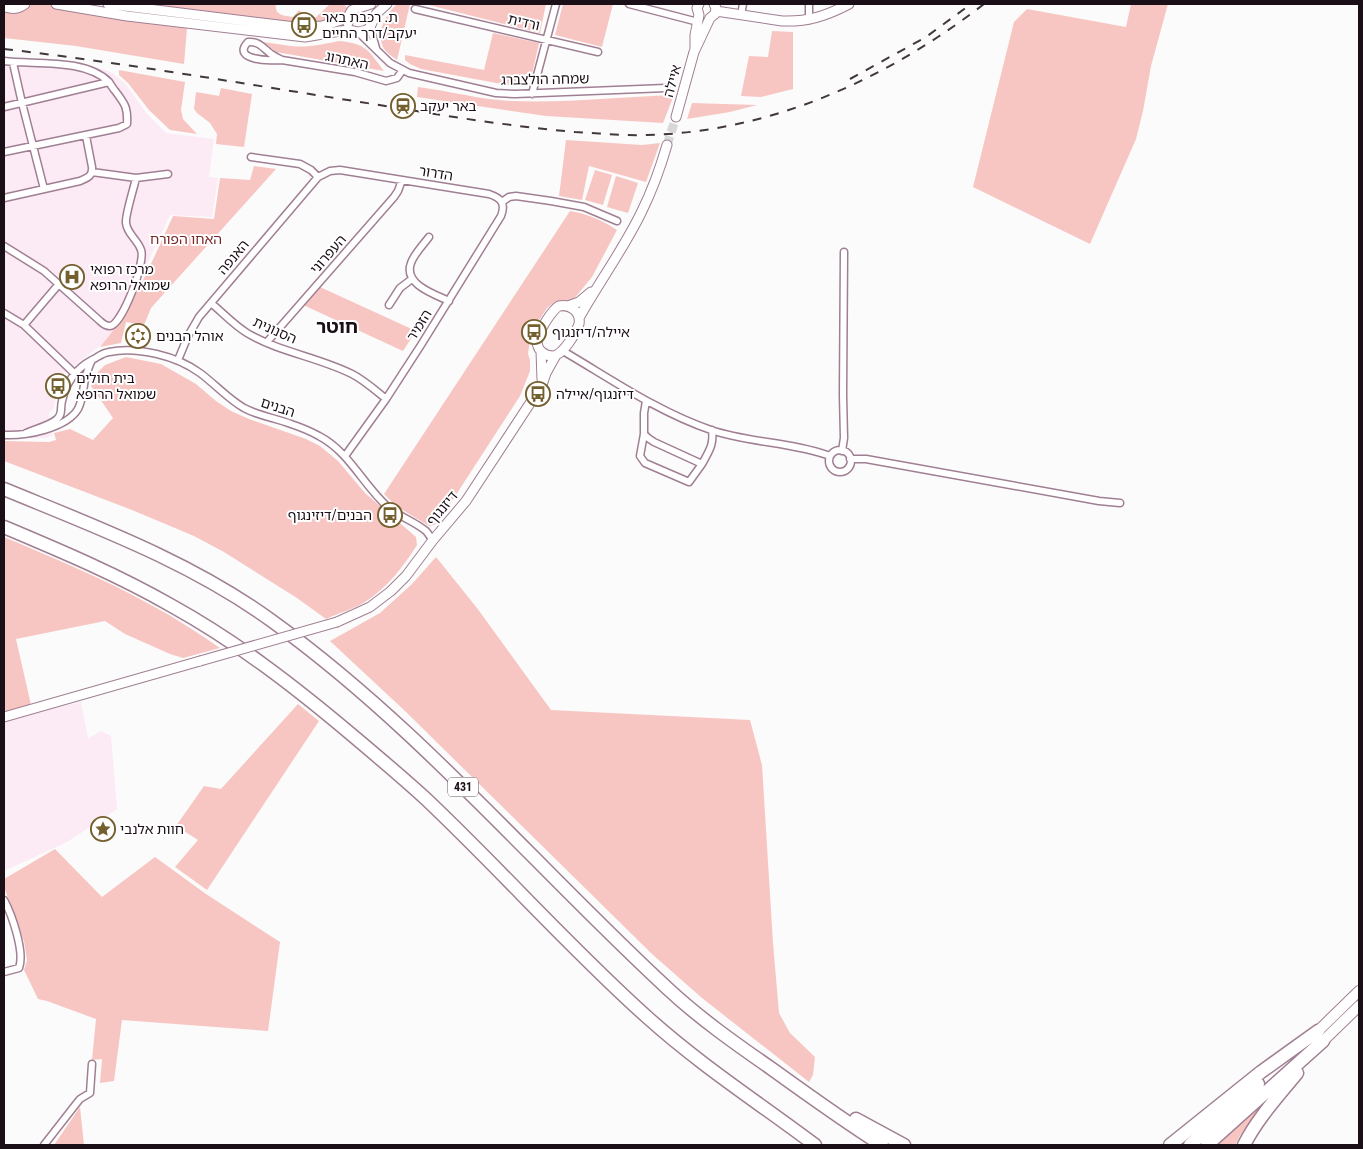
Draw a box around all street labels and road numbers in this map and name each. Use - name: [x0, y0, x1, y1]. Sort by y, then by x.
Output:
- street label: ורדית: [506, 11, 542, 33]
- street label: האתרוג: [324, 48, 370, 72]
- street label: איילה: [660, 63, 684, 99]
- street label: שמחה הולצברג: [501, 70, 589, 88]
- street label: הדרור: [418, 162, 454, 184]
- street label: העפרוני: [307, 231, 349, 277]
- street label: האנפה: [214, 236, 252, 278]
- street label: הזמיר: [403, 306, 435, 344]
- street label: הסנונית: [251, 313, 299, 347]
- street label: הבנים: [259, 394, 297, 420]
- street label: דיזנגוף: [423, 487, 461, 528]
- road number: 431: [448, 778, 478, 796]

